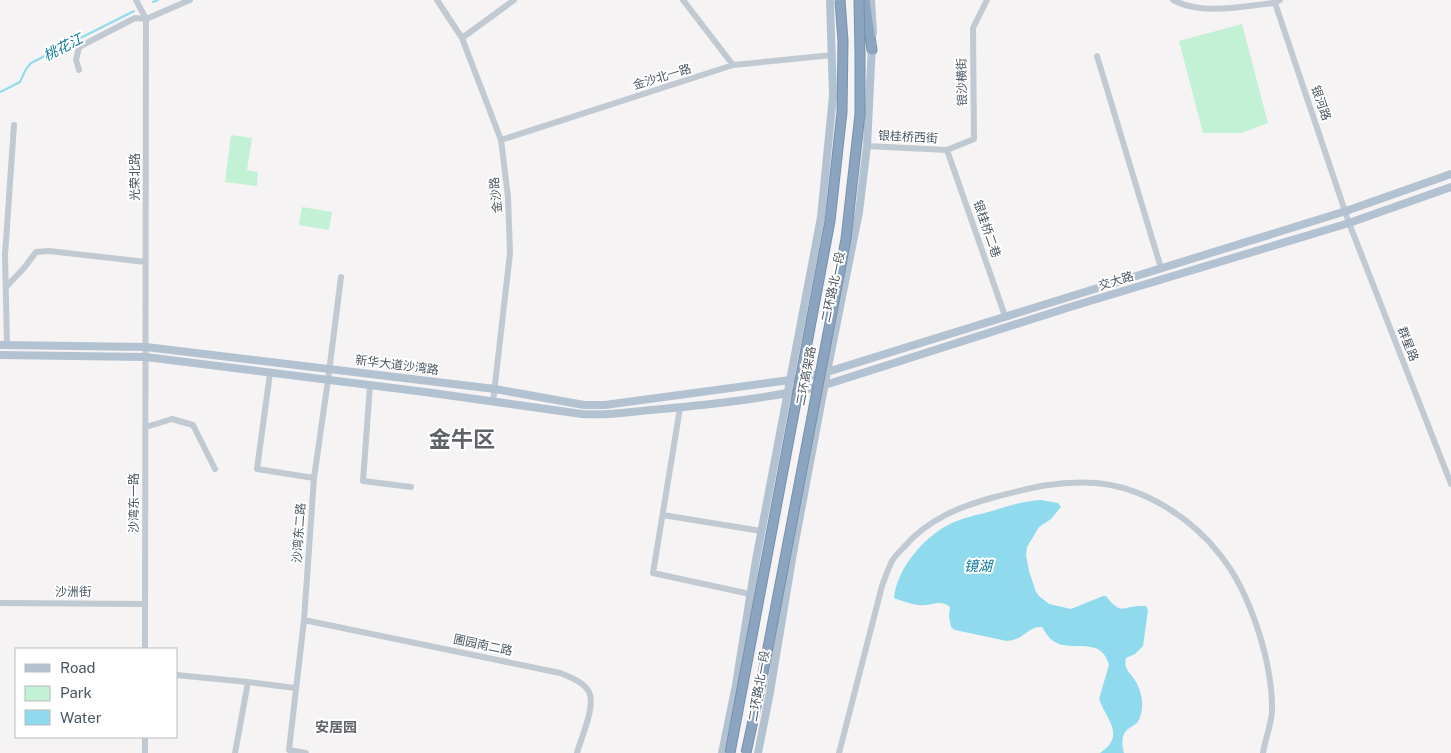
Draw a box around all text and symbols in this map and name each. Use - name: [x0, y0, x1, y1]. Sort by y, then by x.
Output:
- water label: 桃花江: [41, 29, 87, 64]
- street label: 银沙横街: [955, 58, 969, 106]
- street label: 金沙北一路: [631, 62, 693, 92]
- street label: 银河路: [1309, 84, 1333, 122]
- street label: 银桂桥西街: [878, 128, 938, 146]
- street label: 光荣北路: [128, 153, 142, 201]
- street label: 金沙路: [487, 176, 505, 214]
- street label: 银桂桥二巷: [971, 198, 1003, 260]
- street label: 二环路北一段: [819, 250, 847, 324]
- street label: 交大路: [1097, 269, 1135, 293]
- street label: 群星路: [1395, 325, 1421, 363]
- street label: 二环高架路: [793, 345, 819, 407]
- street label: 新华大道沙湾路: [354, 353, 440, 377]
- district label: 金牛区: [429, 426, 495, 452]
- street label: 沙湾东一路: [127, 473, 141, 533]
- street label: 沙湾东二路: [290, 503, 308, 563]
- water label: 镜湖: [964, 558, 994, 574]
- street label: 沙洲街: [55, 585, 91, 599]
- street label: 圃园南二路: [452, 632, 514, 658]
- legend: [15, 648, 178, 738]
- street label: 二环路北一段: [746, 649, 772, 723]
- text: Road: [60, 659, 96, 676]
- text: Park: [60, 684, 92, 701]
- text: Water: [60, 709, 102, 726]
- district label: 安居园: [315, 719, 357, 735]

